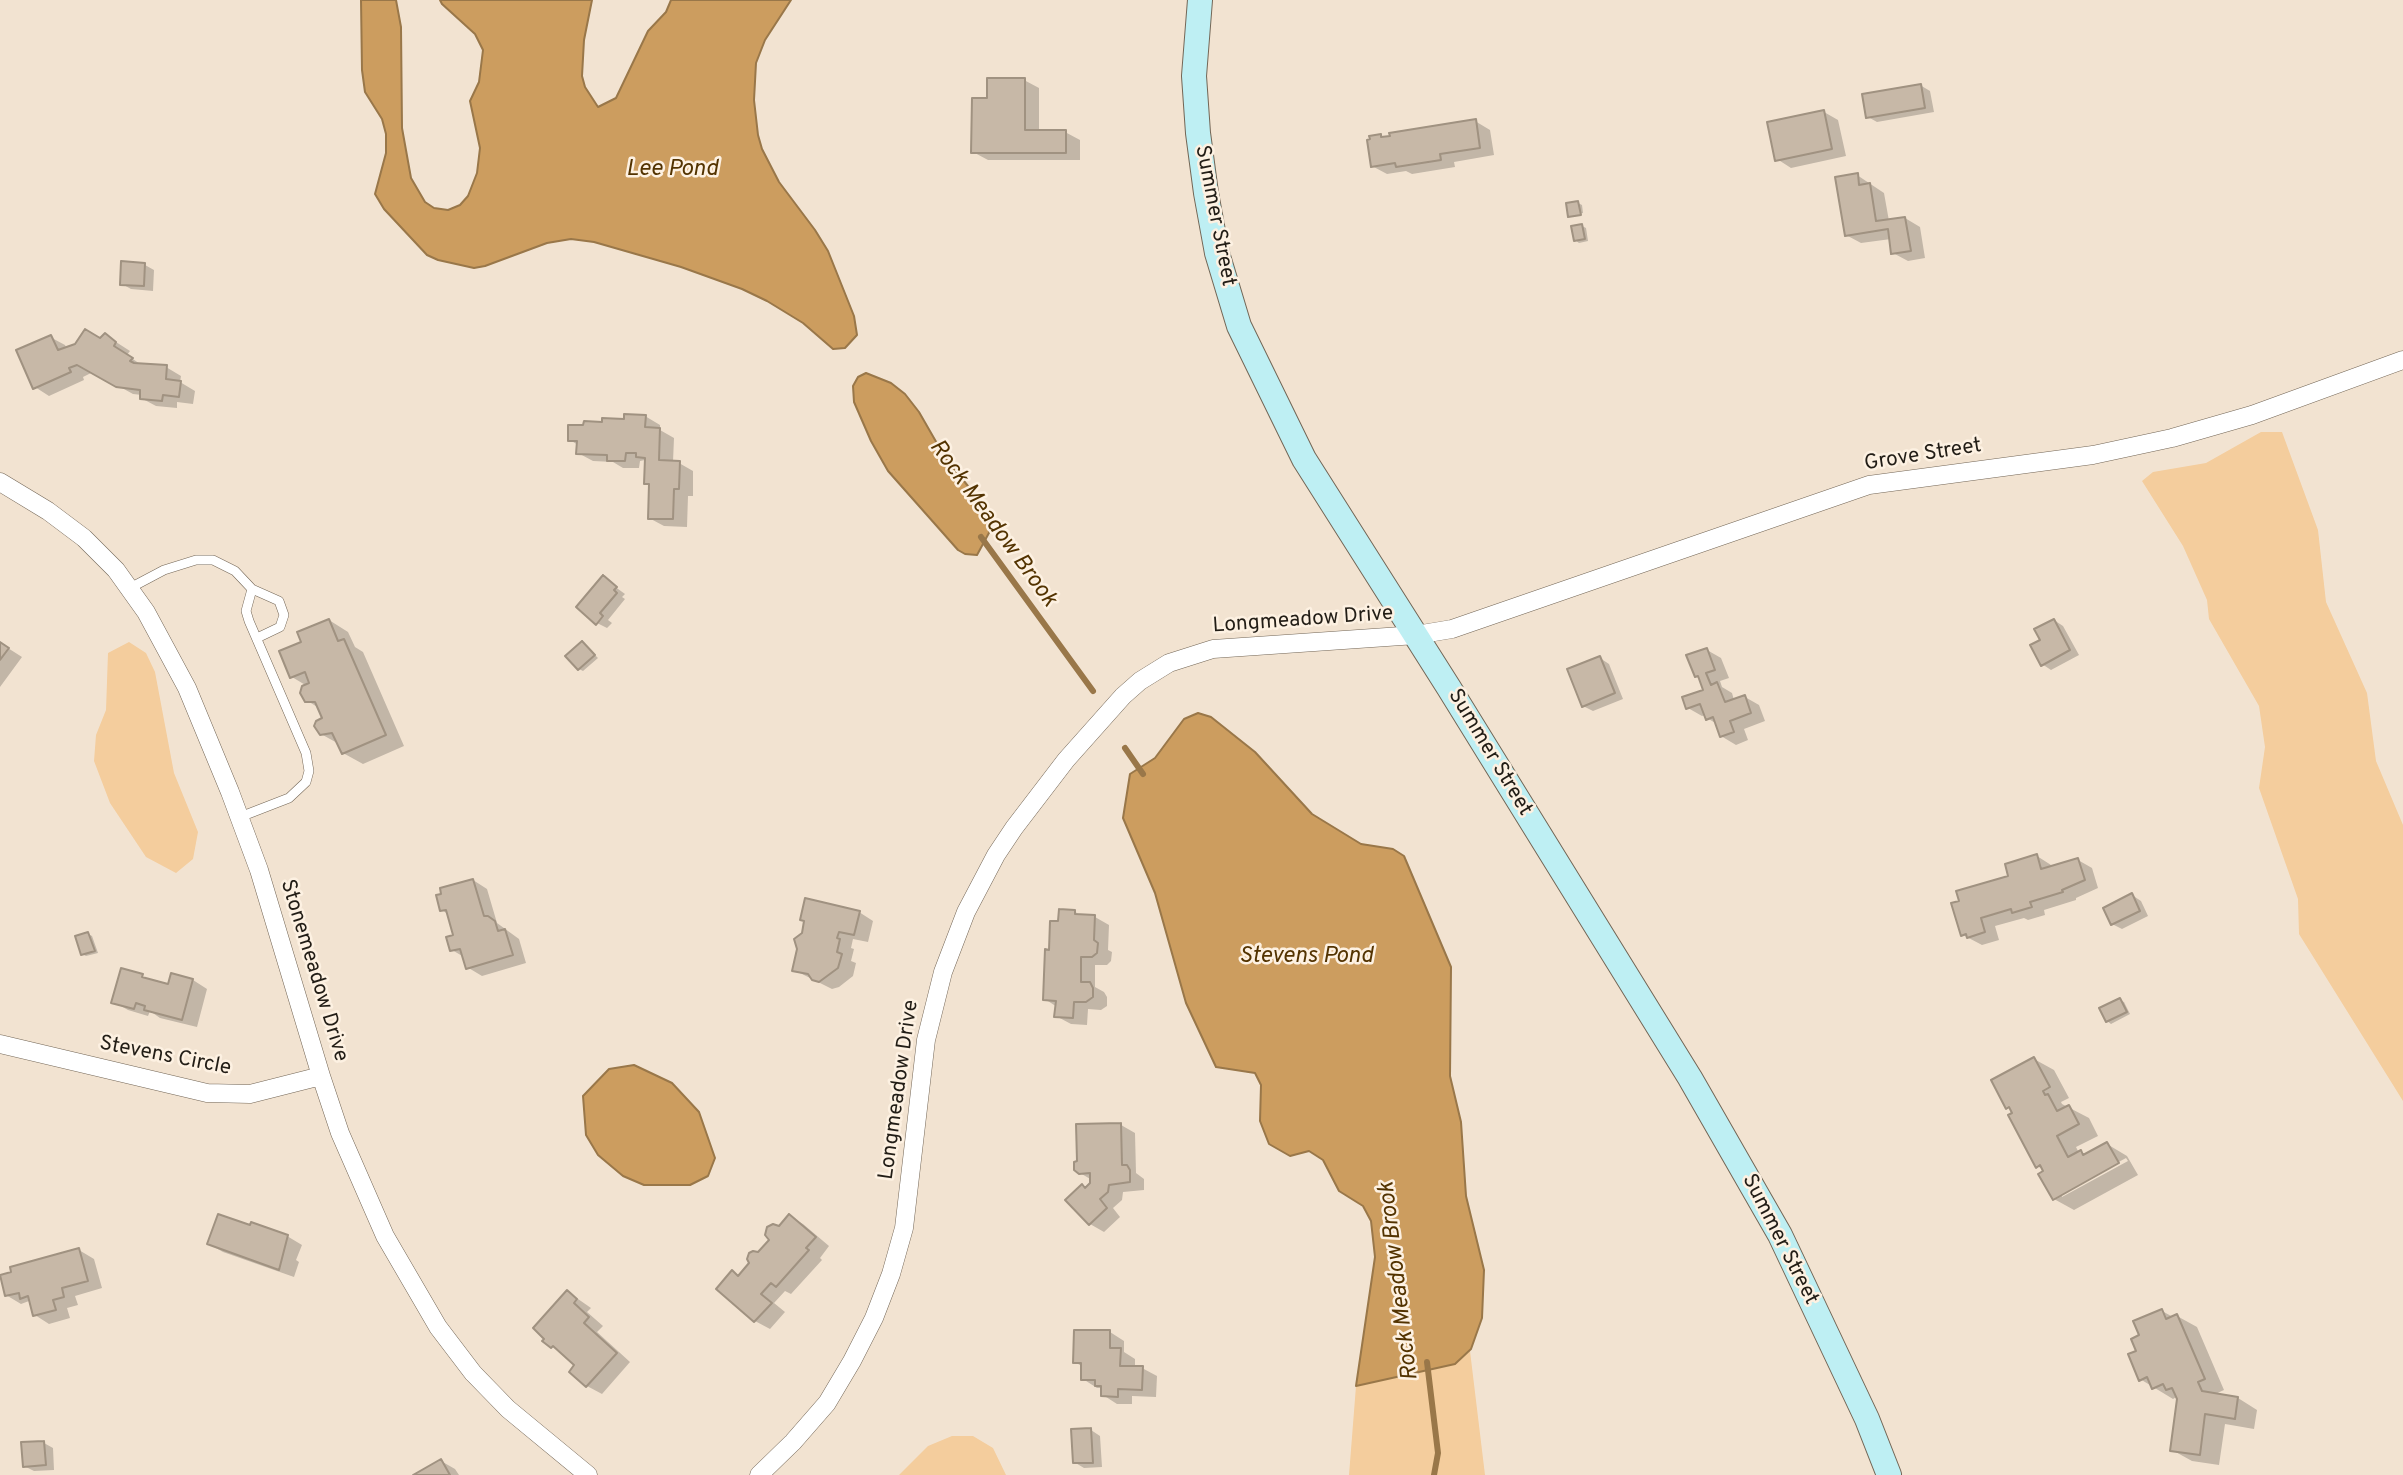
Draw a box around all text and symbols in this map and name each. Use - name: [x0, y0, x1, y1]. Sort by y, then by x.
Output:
- street label: Summer Street: [1188, 143, 1240, 289]
- water label: Lee Pond: [626, 156, 718, 184]
- street label: Grove Street: [1863, 434, 1983, 478]
- water label: Rock Meadow Brook: [922, 435, 1062, 613]
- street label: Longmeadow Drive: [1212, 602, 1394, 640]
- street label: Summer Street: [1441, 685, 1537, 821]
- street label: Stonemeadow Drive: [273, 877, 353, 1065]
- water label: Stevens Pond: [1239, 943, 1373, 971]
- street label: Longmeadow Drive: [875, 999, 925, 1181]
- street label: Stevens Circle: [97, 1032, 233, 1082]
- street label: Summer Street: [1735, 1171, 1823, 1309]
- water label: Rock Meadow Brook: [1374, 1180, 1426, 1382]

